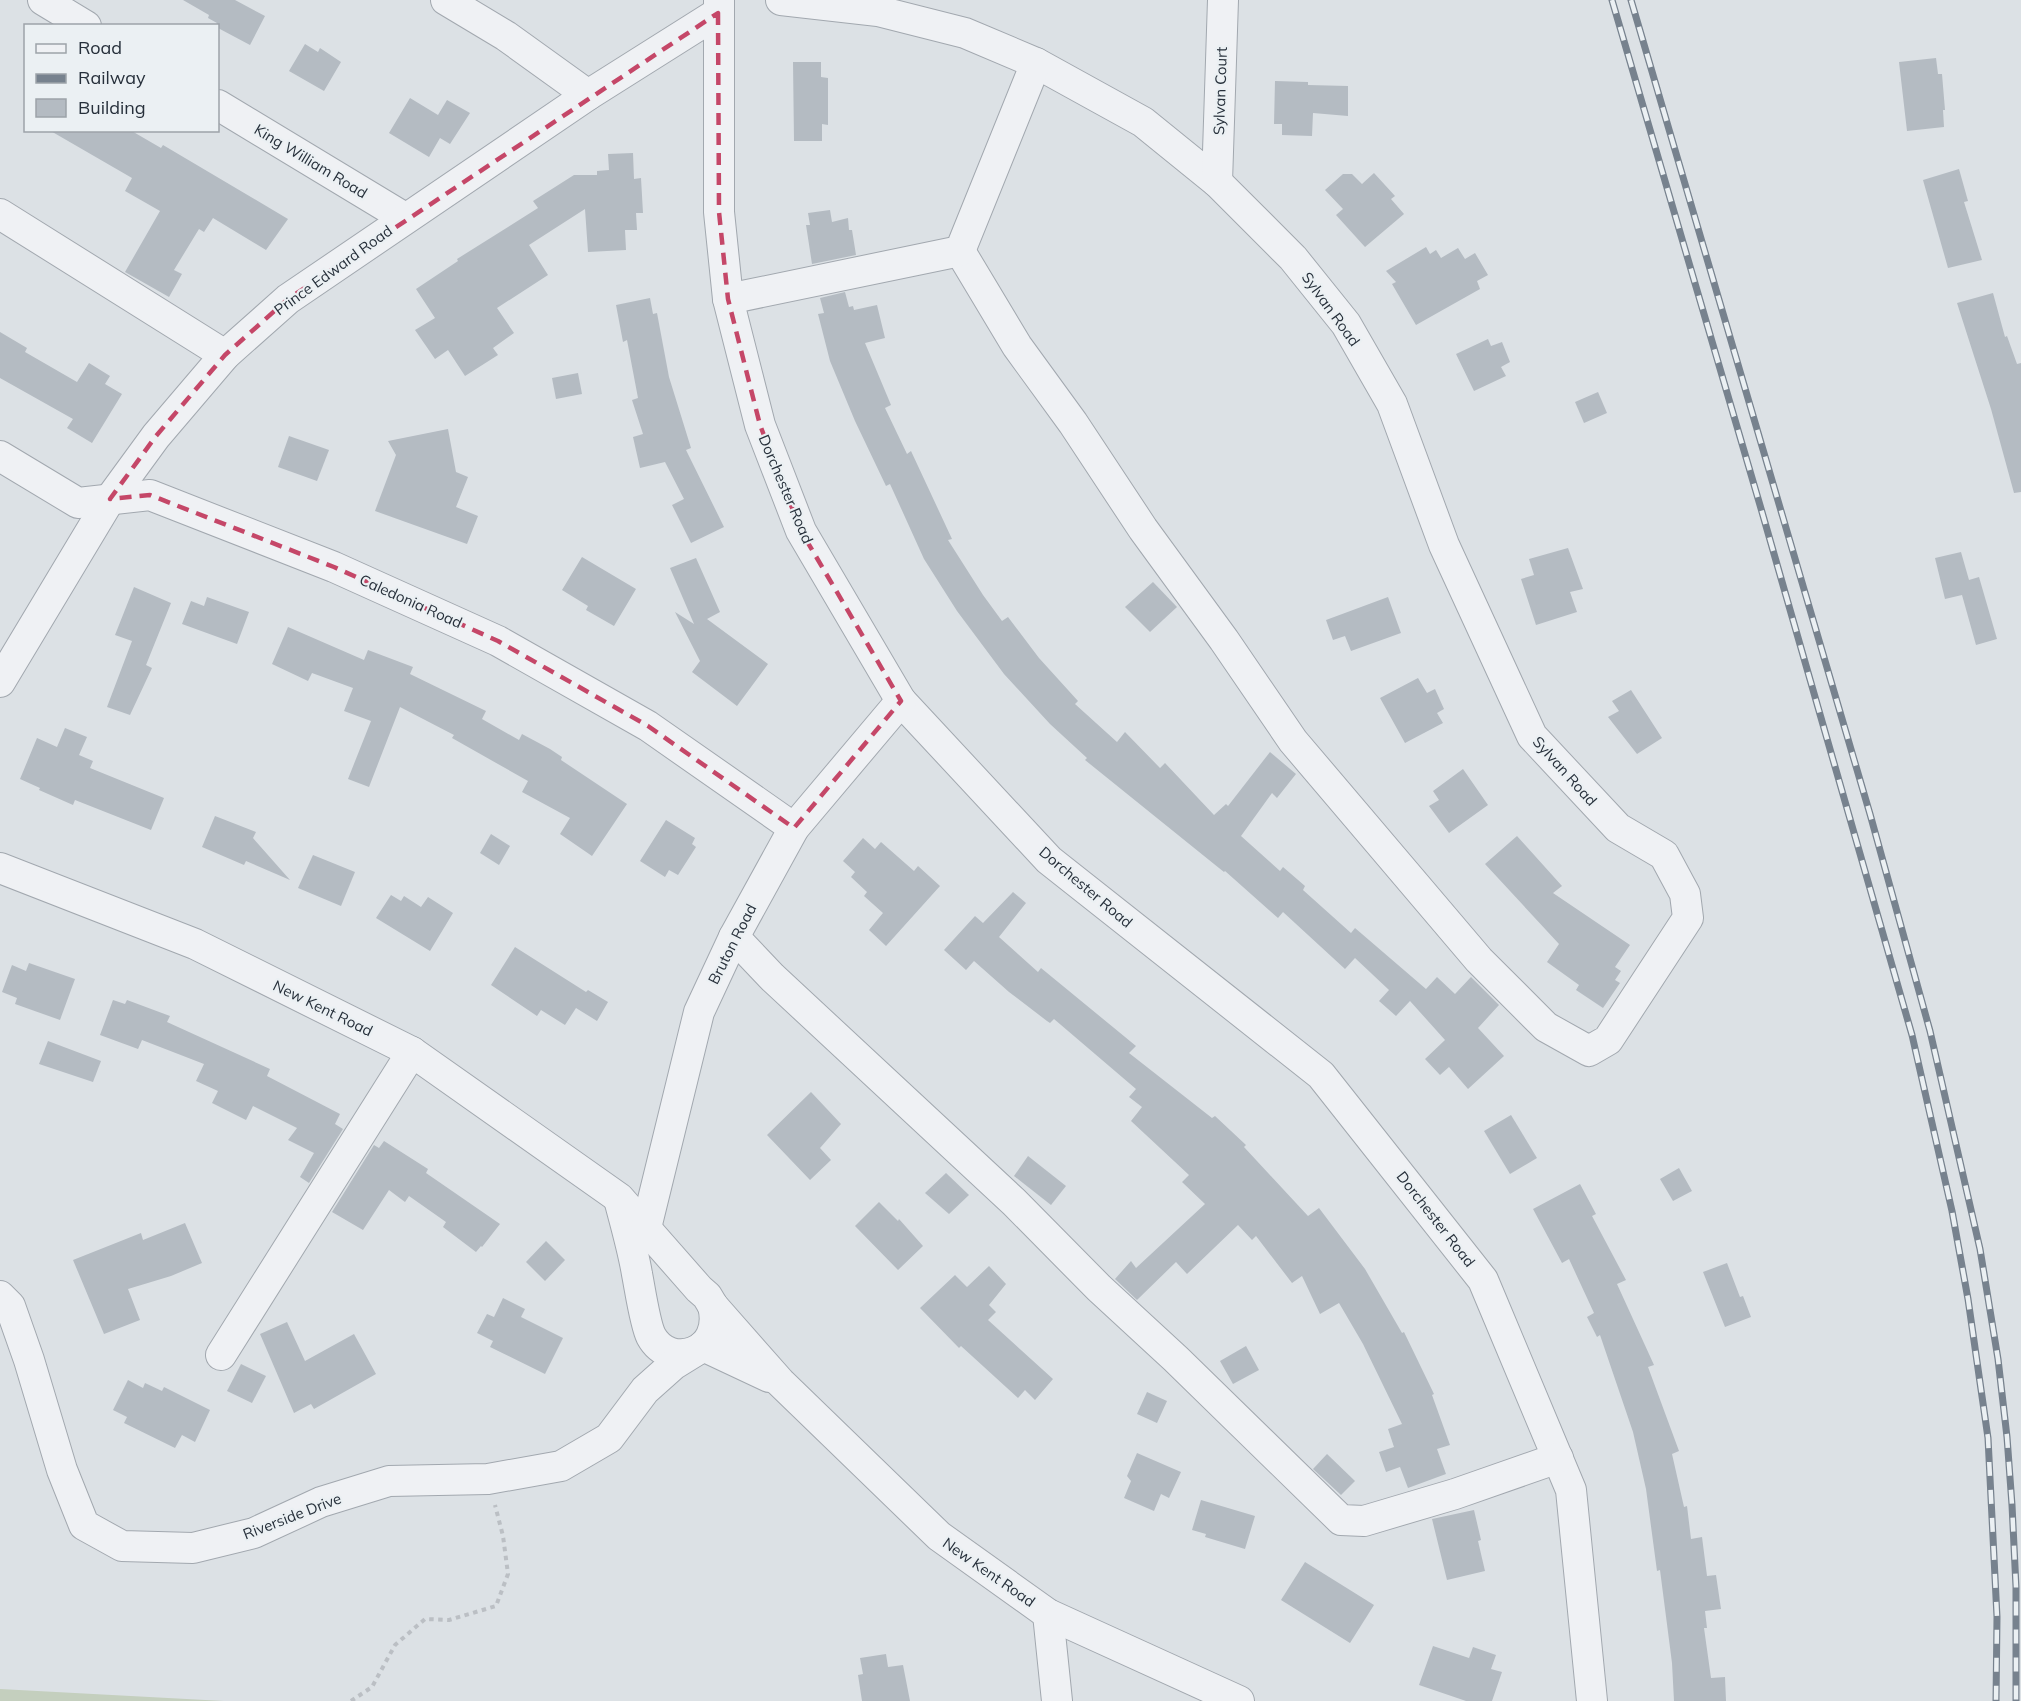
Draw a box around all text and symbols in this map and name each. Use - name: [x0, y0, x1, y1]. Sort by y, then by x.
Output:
- legend: [24, 24, 219, 132]
- text: Road: [78, 36, 122, 59]
- street label: Sylvan Court: [1209, 47, 1231, 135]
- text: Railway: [78, 66, 146, 89]
- text: Building: [78, 96, 146, 119]
- street label: King William Road: [251, 120, 371, 202]
- street label: Prince Edward Road: [270, 221, 396, 319]
- street label: Sylvan Road: [1298, 268, 1364, 350]
- street label: Dorchester Road: [755, 432, 817, 546]
- street label: Caledonia Road: [357, 570, 465, 632]
- street label: Sylvan Road: [1529, 732, 1601, 810]
- street label: Dorchester Road: [1035, 842, 1137, 932]
- street label: Bruton Road: [704, 901, 760, 987]
- street label: New Kent Road: [270, 976, 376, 1040]
- street label: Dorchester Road: [1393, 1167, 1479, 1271]
- street label: Riverside Drive: [240, 1489, 344, 1543]
- street label: New Kent Road: [939, 1533, 1039, 1611]

